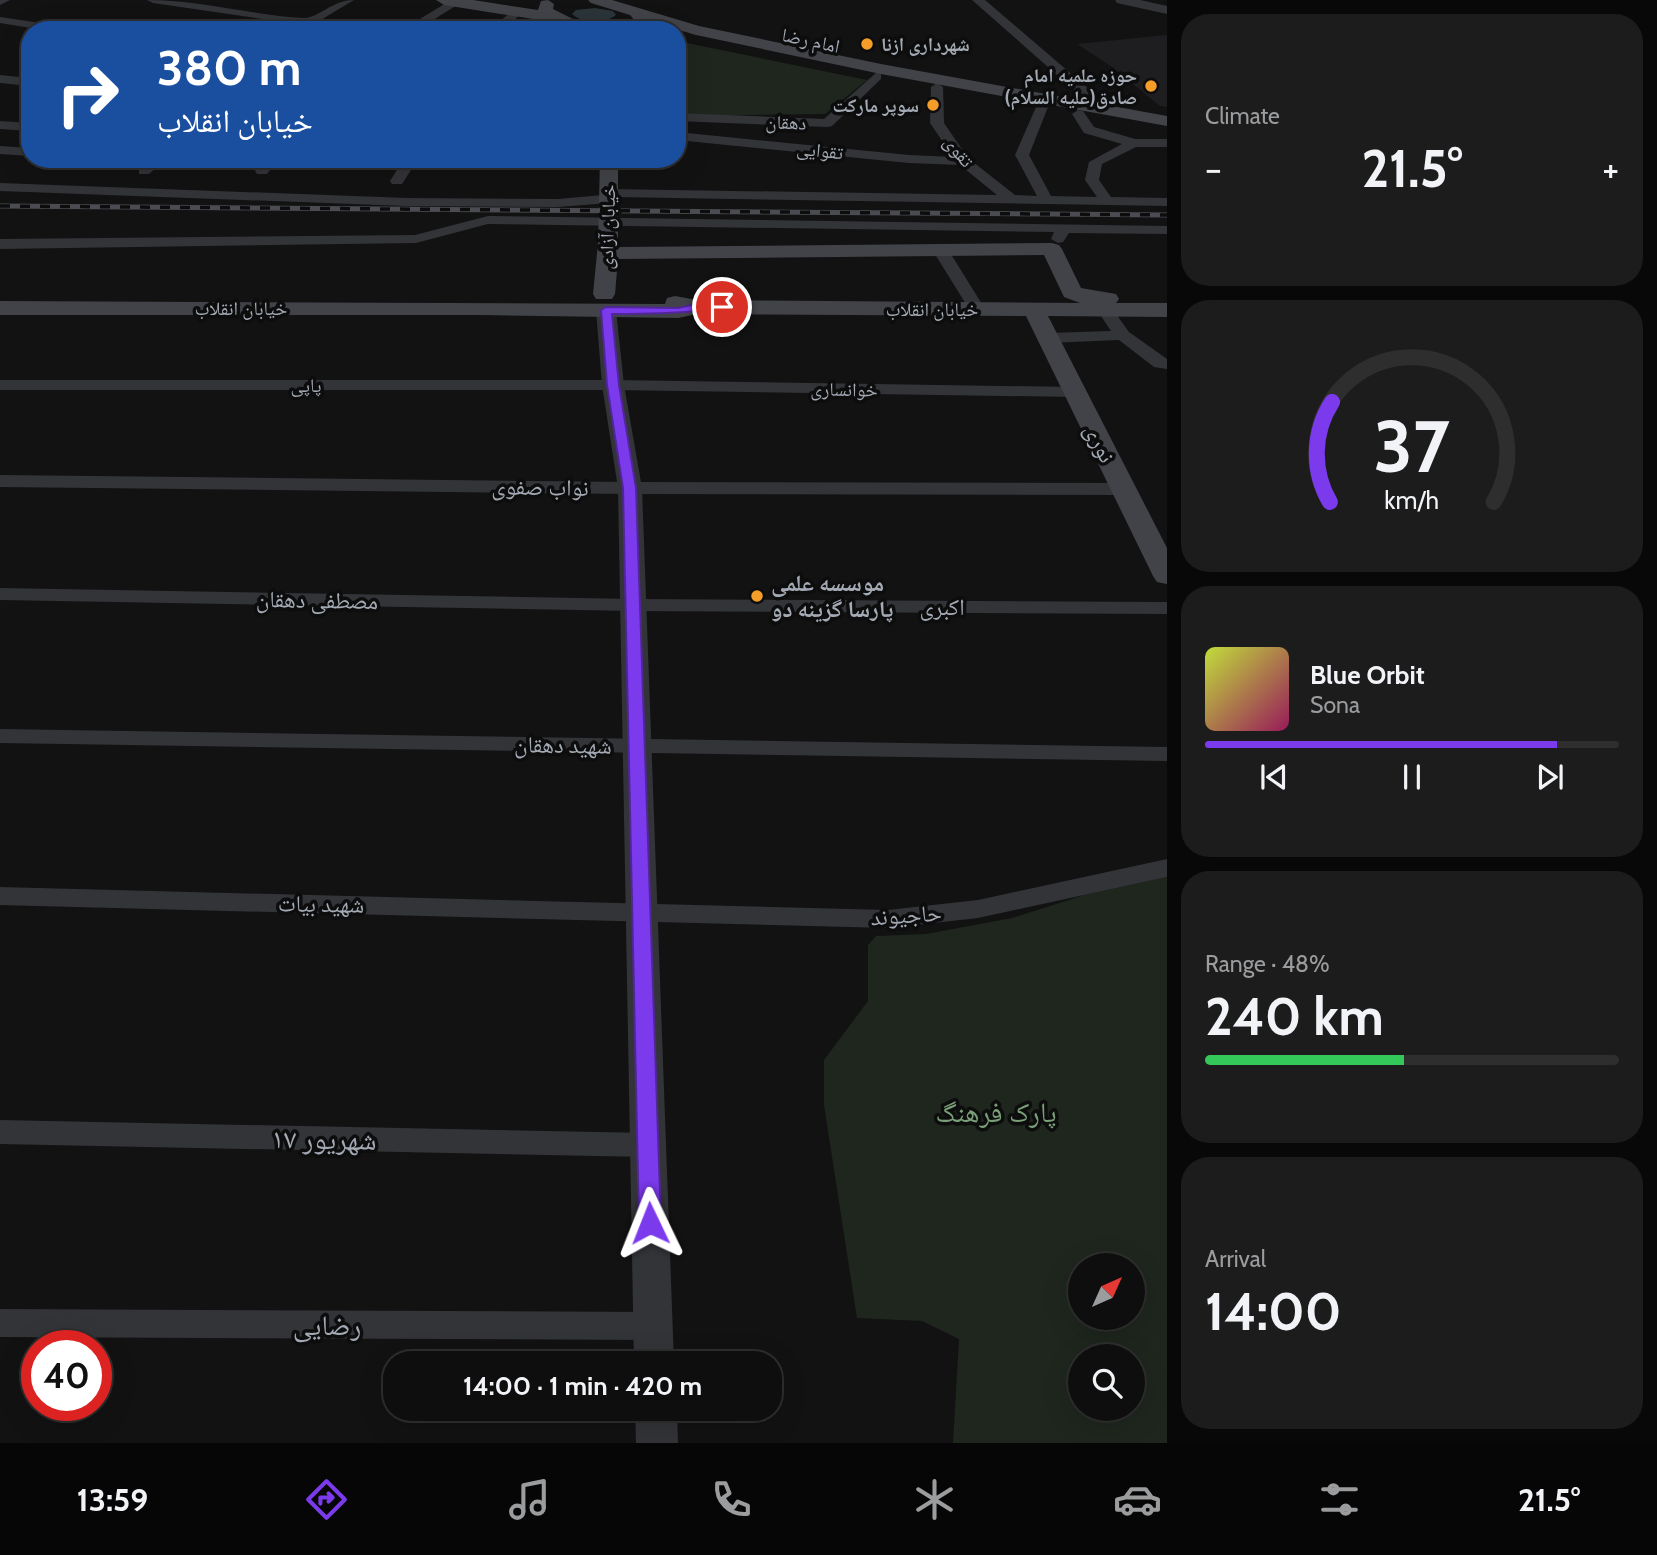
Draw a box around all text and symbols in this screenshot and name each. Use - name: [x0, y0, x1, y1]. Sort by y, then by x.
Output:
- street label: امام رضا: [779, 23, 842, 60]
- place label: شهرداری ازنا: [881, 33, 970, 56]
- marker: شهرداری ازنا: [859, 36, 875, 52]
- text: 380 m: [157, 38, 301, 97]
- icon: right: [42, 49, 133, 140]
- place label: حوزه علمیه امام صادق(علیه السلام): [1005, 64, 1137, 111]
- marker: حوزه علمیه امام صادق(علیه السلام): [1143, 78, 1159, 94]
- place label: سوپر مارکت: [833, 94, 919, 117]
- marker: سوپر مارکت: [925, 97, 941, 113]
- text: خیابان انقلاب: [157, 101, 313, 140]
- text: Climate: [1205, 102, 1280, 130]
- street label: دهقان: [765, 110, 807, 135]
- street label: تقوی: [939, 131, 979, 172]
- street label: تقوایی: [795, 137, 845, 164]
- text: 21.5°: [1361, 137, 1463, 200]
- text: −: [1205, 145, 1222, 192]
- text: +: [1602, 145, 1619, 192]
- street label: خیابان آزادی: [595, 184, 620, 270]
- pin: [692, 277, 752, 337]
- icon: arrive: [703, 288, 741, 326]
- street label: خیابان انقلاب: [195, 297, 287, 320]
- street label: خیابان انقلاب: [886, 298, 978, 321]
- street label: پاپی: [291, 374, 321, 397]
- street label: خوانساری: [810, 377, 878, 402]
- text: 37: [1374, 402, 1450, 490]
- street label: نوری: [1078, 419, 1122, 467]
- street label: نواب صفوی: [491, 472, 589, 502]
- text: km/h: [1385, 484, 1439, 514]
- place label: موسسه علمی پارسا گزینه دو: [771, 569, 893, 623]
- street label: مصطفی دهقان: [256, 585, 378, 615]
- marker: موسسه علمی پارسا گزینه دو: [749, 588, 765, 604]
- street label: اکبری: [919, 593, 965, 621]
- text: Blue Orbit: [1310, 659, 1425, 691]
- text: Sona: [1310, 691, 1360, 719]
- street label: شهید دهقان: [514, 730, 612, 760]
- icon: previous: [1255, 758, 1293, 796]
- icon: pause: [1393, 758, 1431, 796]
- icon: next: [1531, 758, 1569, 796]
- street label: شهید بیات: [278, 889, 364, 919]
- street label: حاجیوند: [869, 899, 943, 931]
- text: Range · 48%: [1205, 950, 1330, 978]
- text: 240 km: [1205, 985, 1384, 1048]
- park label: پارک فرهنگ: [935, 1095, 1057, 1129]
- street label: ۱۷ شهریور: [271, 1121, 377, 1157]
- position arrow: [613, 1186, 687, 1260]
- text: Arrival: [1205, 1245, 1266, 1273]
- north arrow: [1068, 1253, 1144, 1330]
- map controls: [1068, 1253, 1145, 1421]
- text: 14:00: [1205, 1280, 1341, 1343]
- street label: رضایی: [293, 1308, 361, 1343]
- speed limit sign: 40: [21, 1330, 112, 1421]
- button: search: [1068, 1344, 1145, 1421]
- text: 14:00 · 1 min · 420 m: [463, 1370, 702, 1402]
- icon: directions: [302, 1475, 351, 1524]
- icon: music: [505, 1475, 554, 1524]
- icon: phone: [707, 1475, 756, 1524]
- icon: climate: [910, 1475, 959, 1524]
- icon: car: [1113, 1475, 1162, 1524]
- icon: filters: [1315, 1475, 1364, 1524]
- text: 13:59: [77, 1480, 148, 1519]
- text: 21.5°: [1518, 1480, 1580, 1519]

